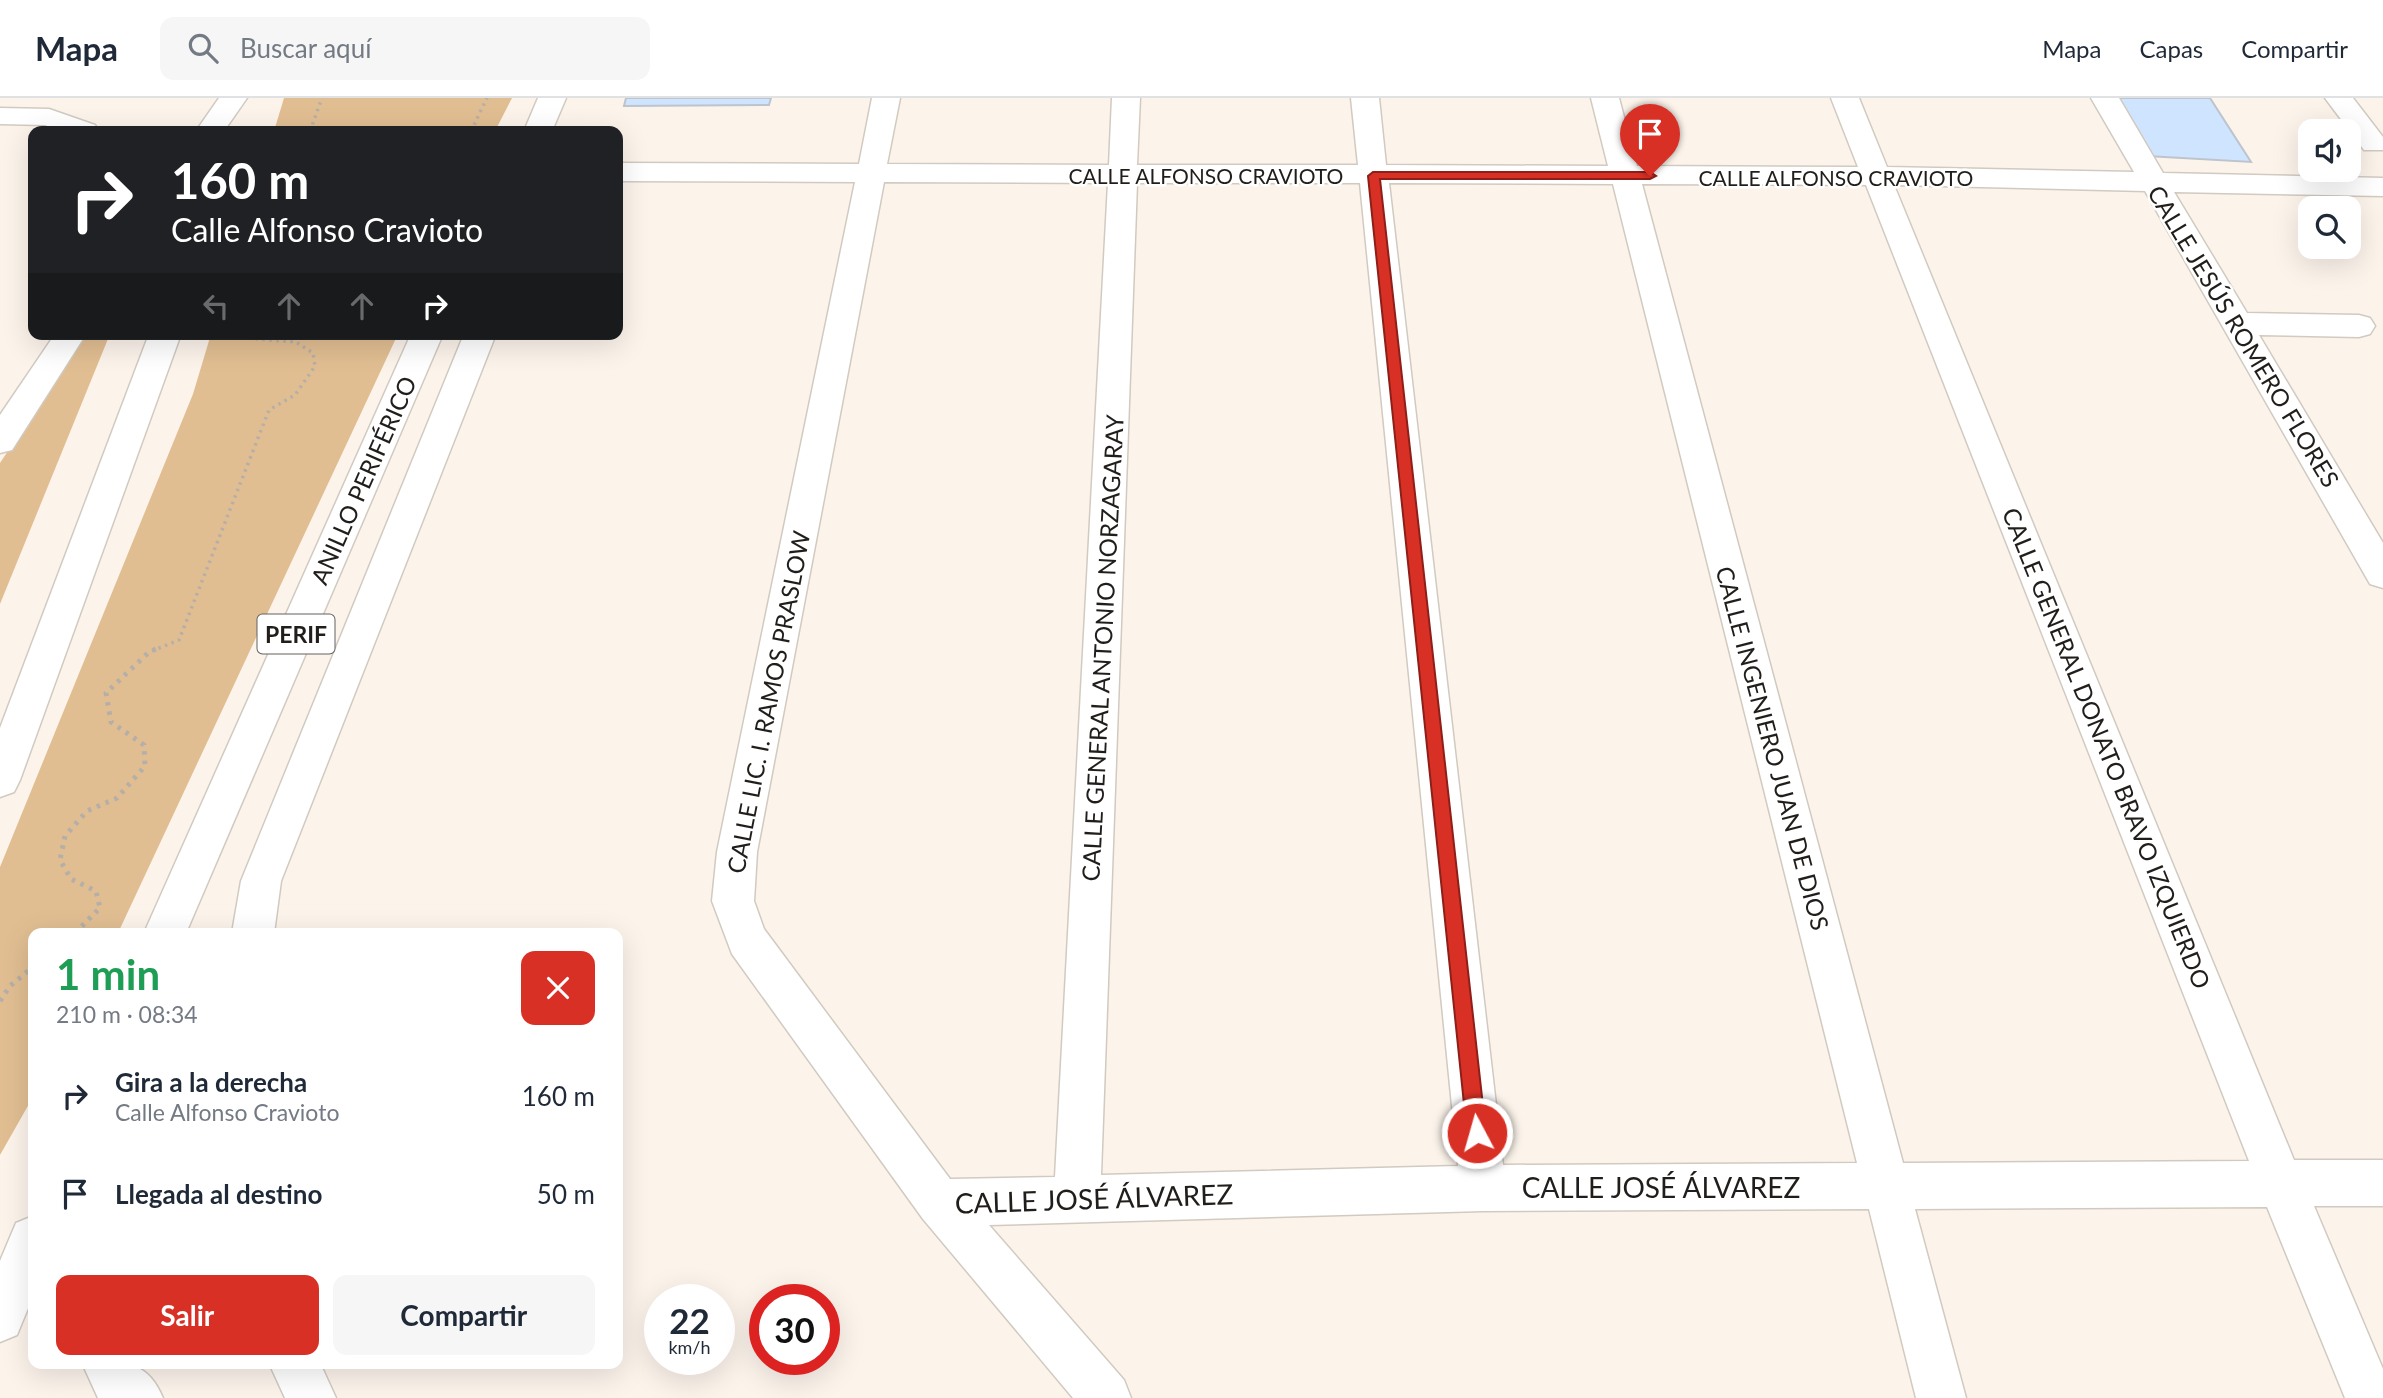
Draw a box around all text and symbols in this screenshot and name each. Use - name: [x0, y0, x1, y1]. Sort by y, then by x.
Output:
- search box: [160, 17, 650, 80]
- text: Mapa: [35, 28, 118, 68]
- icon: search: [184, 29, 222, 67]
- text: Buscar aquí: [240, 32, 371, 64]
- text: Mapa: [2042, 34, 2101, 63]
- text: Capas: [2139, 34, 2203, 63]
- text: Compartir: [2241, 34, 2348, 63]
- pin: [1620, 104, 1680, 176]
- icon: arrive: [1631, 115, 1669, 153]
- map controls: [2298, 119, 2361, 259]
- button: sound: [2298, 119, 2361, 182]
- text: 160 m: [171, 151, 309, 209]
- icon: right: [56, 154, 147, 245]
- street label: CALLE ALFONSO CRAVIOTO: [1069, 163, 1343, 188]
- street label: CALLE ALFONSO CRAVIOTO: [1699, 165, 1973, 190]
- street label: CALLE JESÚS ROMERO FLORES: [2142, 180, 2346, 492]
- button: search: [2298, 196, 2361, 259]
- text: Calle Alfonso Cravioto: [171, 210, 483, 249]
- icon: left: [197, 287, 235, 325]
- icon: ahead: [270, 287, 308, 325]
- icon: ahead: [343, 287, 381, 325]
- icon: right: [416, 287, 454, 325]
- street label: ANILLO PERIFÉRICO: [304, 371, 422, 589]
- street label: CALLE GENERAL ANTONIO NORZAGARAY: [1075, 414, 1129, 882]
- street label: CALLE GENERAL DONATO BRAVO IZQUIERDO: [1997, 503, 2217, 993]
- street label: CALLE LIC. I. RAMOS PRASLOW: [721, 528, 815, 876]
- street label: CALLE INGENIERO JUAN DE DIOS: [1710, 563, 1836, 933]
- road number: PERIF: [258, 614, 334, 654]
- text: 1 min: [56, 949, 160, 999]
- button: close: [521, 951, 595, 1025]
- text: 210 m · 08:34: [56, 1000, 198, 1028]
- text: Gira a la derecha: [115, 1066, 307, 1098]
- icon: right: [56, 1077, 94, 1115]
- text: 160 m: [522, 1080, 595, 1112]
- position arrow: [1440, 1096, 1514, 1170]
- text: Calle Alfonso Cravioto: [115, 1098, 339, 1126]
- street label: CALLE JOSÉ ÁLVAREZ: [1522, 1170, 1800, 1204]
- icon: arrive: [56, 1175, 94, 1213]
- street label: CALLE JOSÉ ÁLVAREZ: [954, 1176, 1234, 1220]
- text: Llegada al destino: [115, 1178, 322, 1210]
- text: 50 m: [537, 1178, 595, 1210]
- button: Salir: [56, 1275, 319, 1355]
- button: Compartir: [333, 1275, 595, 1355]
- speed limit sign: 30: [749, 1284, 840, 1375]
- text: 22: [669, 1299, 710, 1341]
- text: km/h: [668, 1336, 711, 1358]

